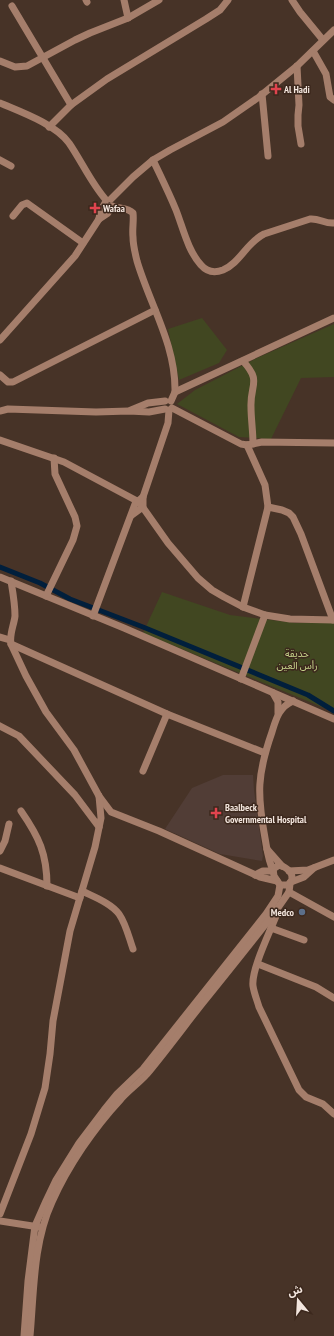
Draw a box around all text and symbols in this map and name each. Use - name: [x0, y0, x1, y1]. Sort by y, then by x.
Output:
- place label: Al Hadi: [283, 83, 310, 96]
- marker: Al Hadi: [271, 84, 281, 94]
- place label: Wafaa: [102, 202, 125, 215]
- marker: Wafaa: [90, 203, 100, 213]
- park label: حديقة رأس العين: [276, 647, 318, 672]
- place label: Baalbeck Governmental Hospital: [225, 801, 307, 826]
- marker: Baalbeck Governmental Hospital: [210, 807, 222, 819]
- place label: Medco: [271, 906, 295, 919]
- marker: Medco: [297, 907, 307, 917]
- north arrow: [278, 1280, 318, 1320]
- text: ش: [286, 1282, 304, 1299]

